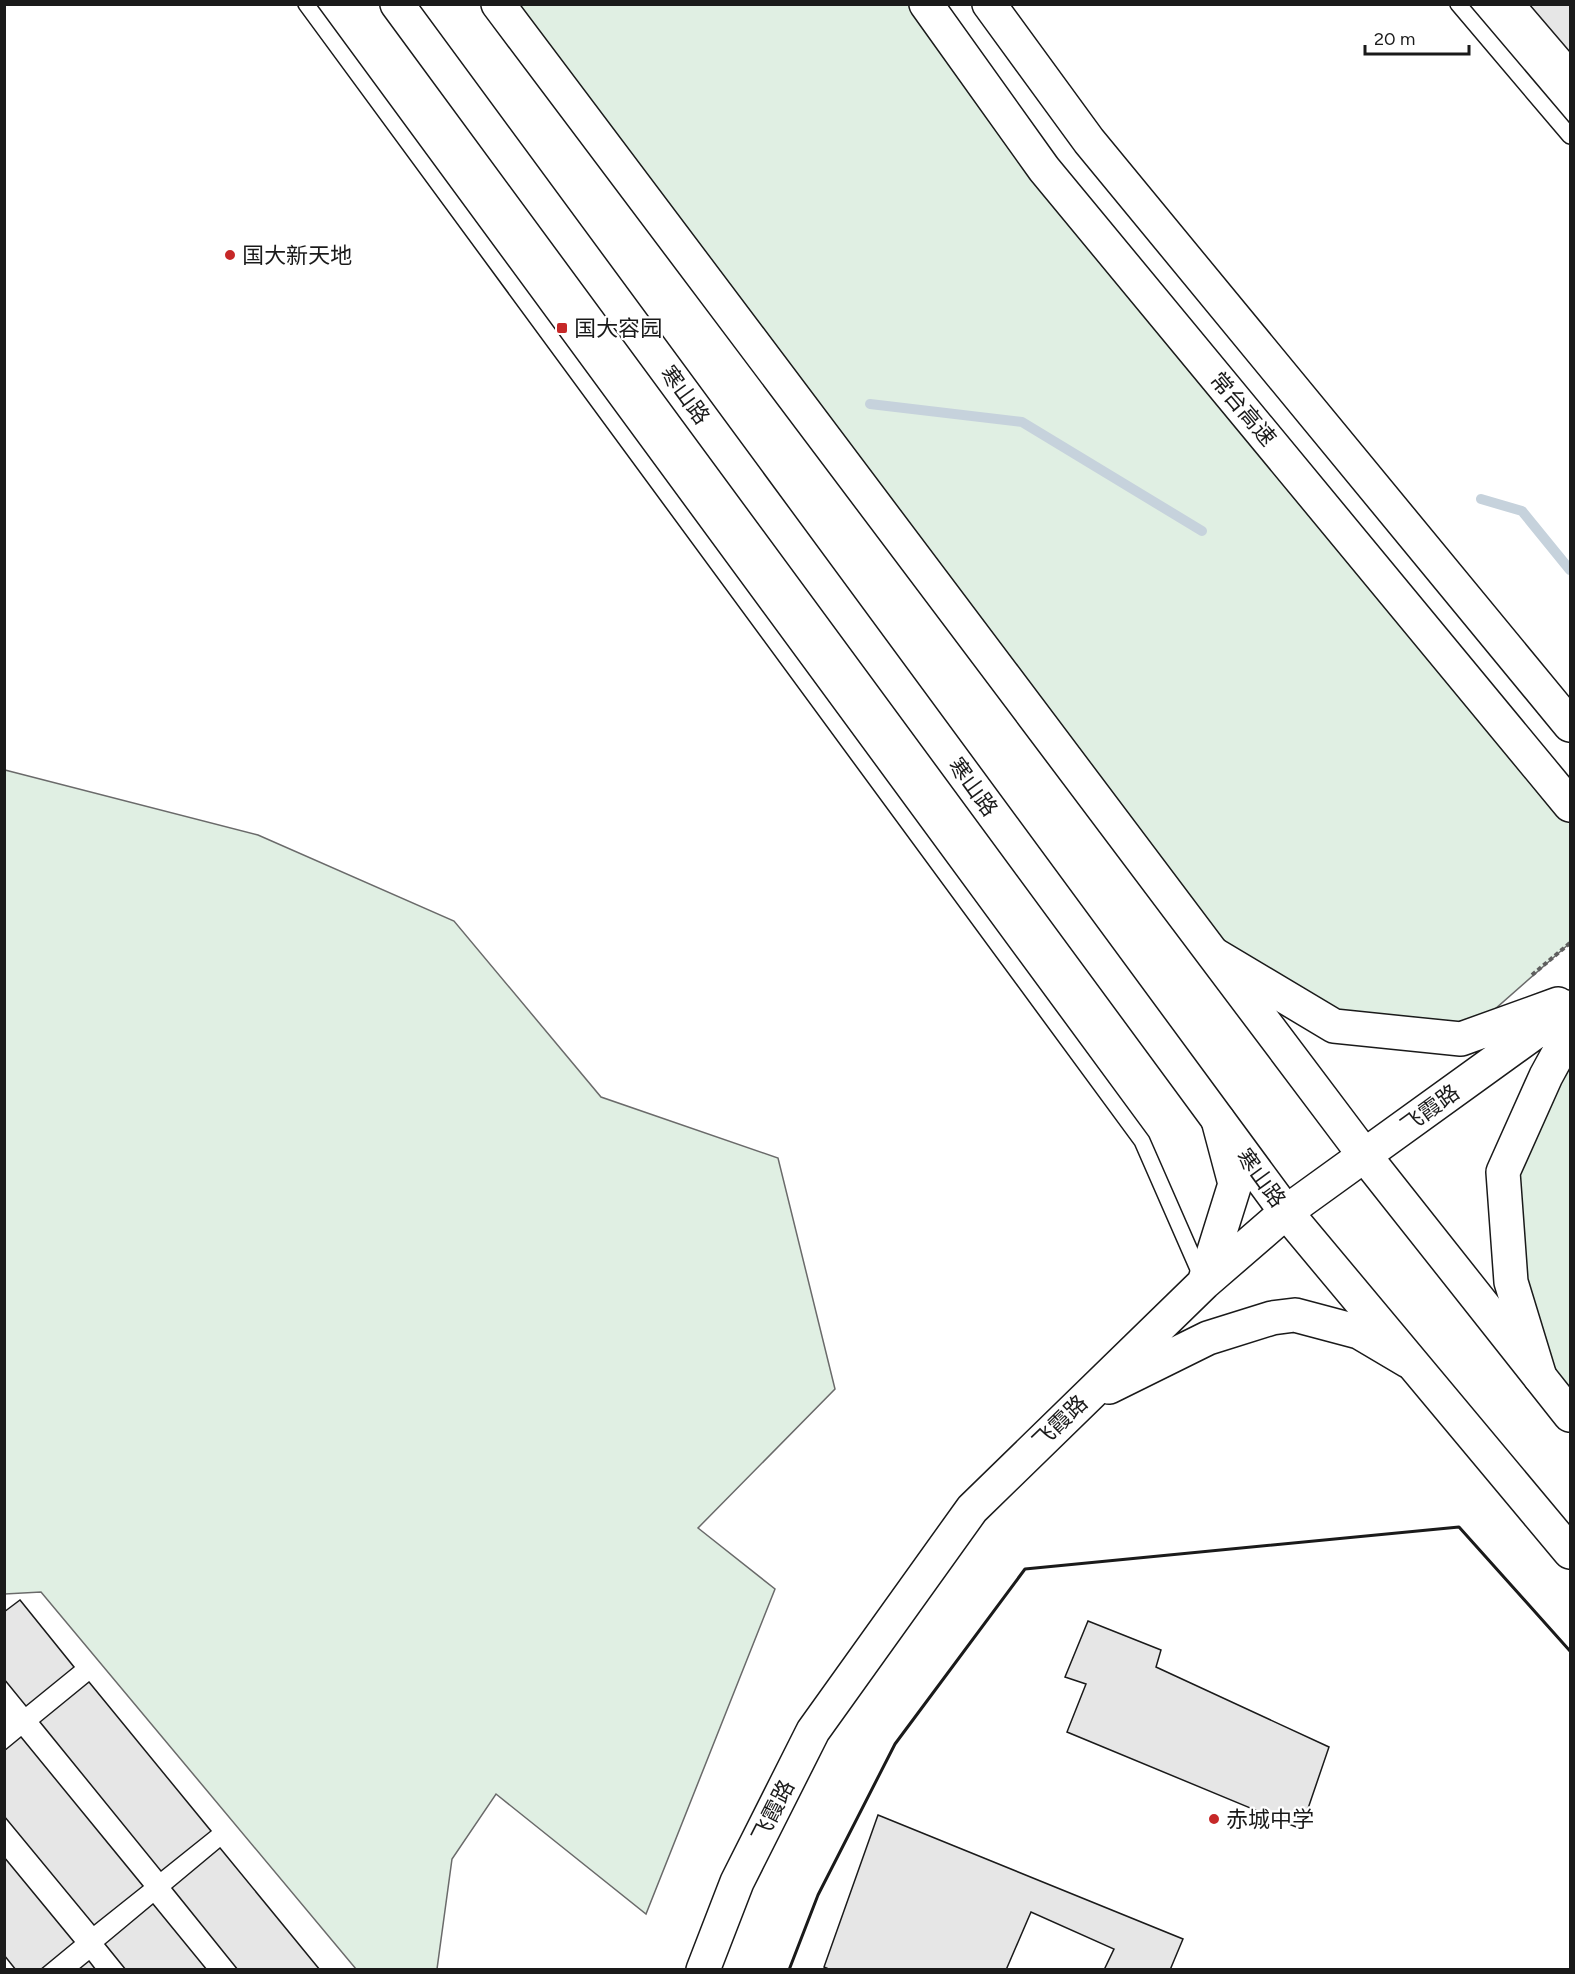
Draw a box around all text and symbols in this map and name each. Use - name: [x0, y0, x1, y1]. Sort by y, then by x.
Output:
- scale bar: [1365, 18, 1468, 56]
- text: 20 m: [1374, 28, 1415, 50]
- place label: 国大新天地: [242, 242, 352, 269]
- marker: 国大新天地: [223, 248, 237, 262]
- place label: 国大容园: [574, 315, 662, 342]
- marker: 国大容园: [555, 321, 569, 335]
- street label: 寒山路: [655, 360, 715, 430]
- street label: 常台高速: [1204, 367, 1282, 451]
- street label: 寒山路: [943, 752, 1003, 822]
- street label: 飞霞路: [1395, 1079, 1465, 1139]
- street label: 寒山路: [1231, 1143, 1291, 1213]
- street label: 飞霞路: [1027, 1389, 1093, 1455]
- street label: 飞霞路: [746, 1775, 800, 1847]
- place label: 赤城中学: [1226, 1806, 1314, 1833]
- marker: 赤城中学: [1207, 1812, 1221, 1826]

